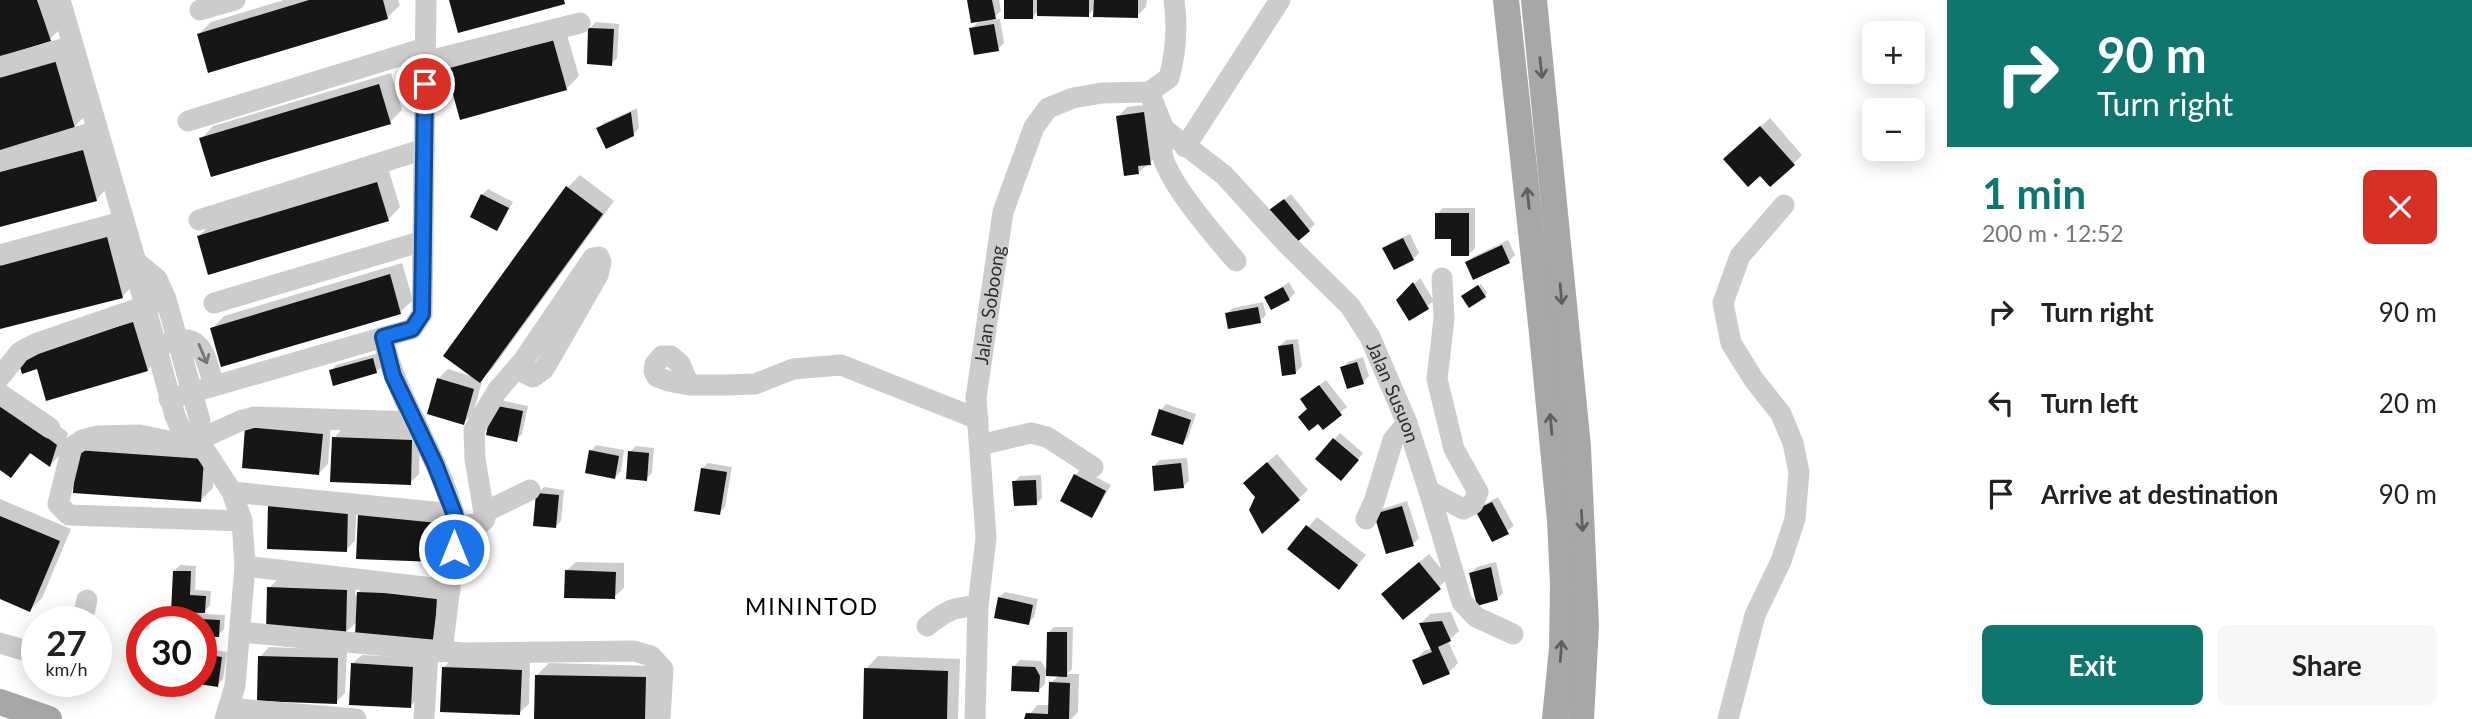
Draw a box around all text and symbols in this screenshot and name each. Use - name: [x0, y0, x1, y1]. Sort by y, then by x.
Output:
- map controls: [1862, 21, 1925, 161]
- button: +: [1862, 21, 1925, 84]
- text: 90 m: [2097, 25, 2207, 83]
- icon: right: [1982, 28, 2073, 119]
- pin: [395, 54, 455, 114]
- one-way arrow: [1535, 56, 1548, 79]
- icon: arrive: [406, 65, 444, 103]
- text: Turn right: [2097, 84, 2233, 123]
- button: −: [1862, 98, 1925, 161]
- text: 1 min: [1982, 168, 2086, 218]
- button: close: [2363, 170, 2437, 244]
- one-way arrow: [1521, 187, 1534, 210]
- text: 200 m · 12:52: [1982, 219, 2124, 247]
- street label: Jalan Soboong: [969, 243, 1009, 366]
- one-way arrow: [1555, 283, 1568, 305]
- icon: right: [1982, 293, 2020, 331]
- text: Turn right: [2041, 296, 2154, 328]
- text: 90 m: [2379, 296, 2437, 328]
- street label: Jalan Susuon: [1362, 338, 1425, 445]
- one-way arrow: [197, 343, 210, 365]
- icon: left: [1982, 384, 2020, 422]
- text: Turn left: [2041, 387, 2138, 419]
- text: 20 m: [2379, 387, 2437, 419]
- one-way arrow: [1544, 413, 1557, 436]
- icon: arrive: [1982, 475, 2020, 513]
- text: Arrive at destination: [2041, 478, 2278, 510]
- text: 90 m: [2379, 478, 2437, 510]
- one-way arrow: [1576, 509, 1589, 532]
- position arrow: [417, 512, 491, 586]
- district label: MININTOD: [745, 592, 879, 620]
- speed limit sign: 30: [126, 606, 217, 697]
- text: 27: [46, 621, 87, 663]
- button: Exit: [1982, 625, 2203, 705]
- button: Share: [2217, 625, 2437, 705]
- one-way arrow: [1555, 640, 1568, 663]
- text: km/h: [45, 658, 88, 680]

